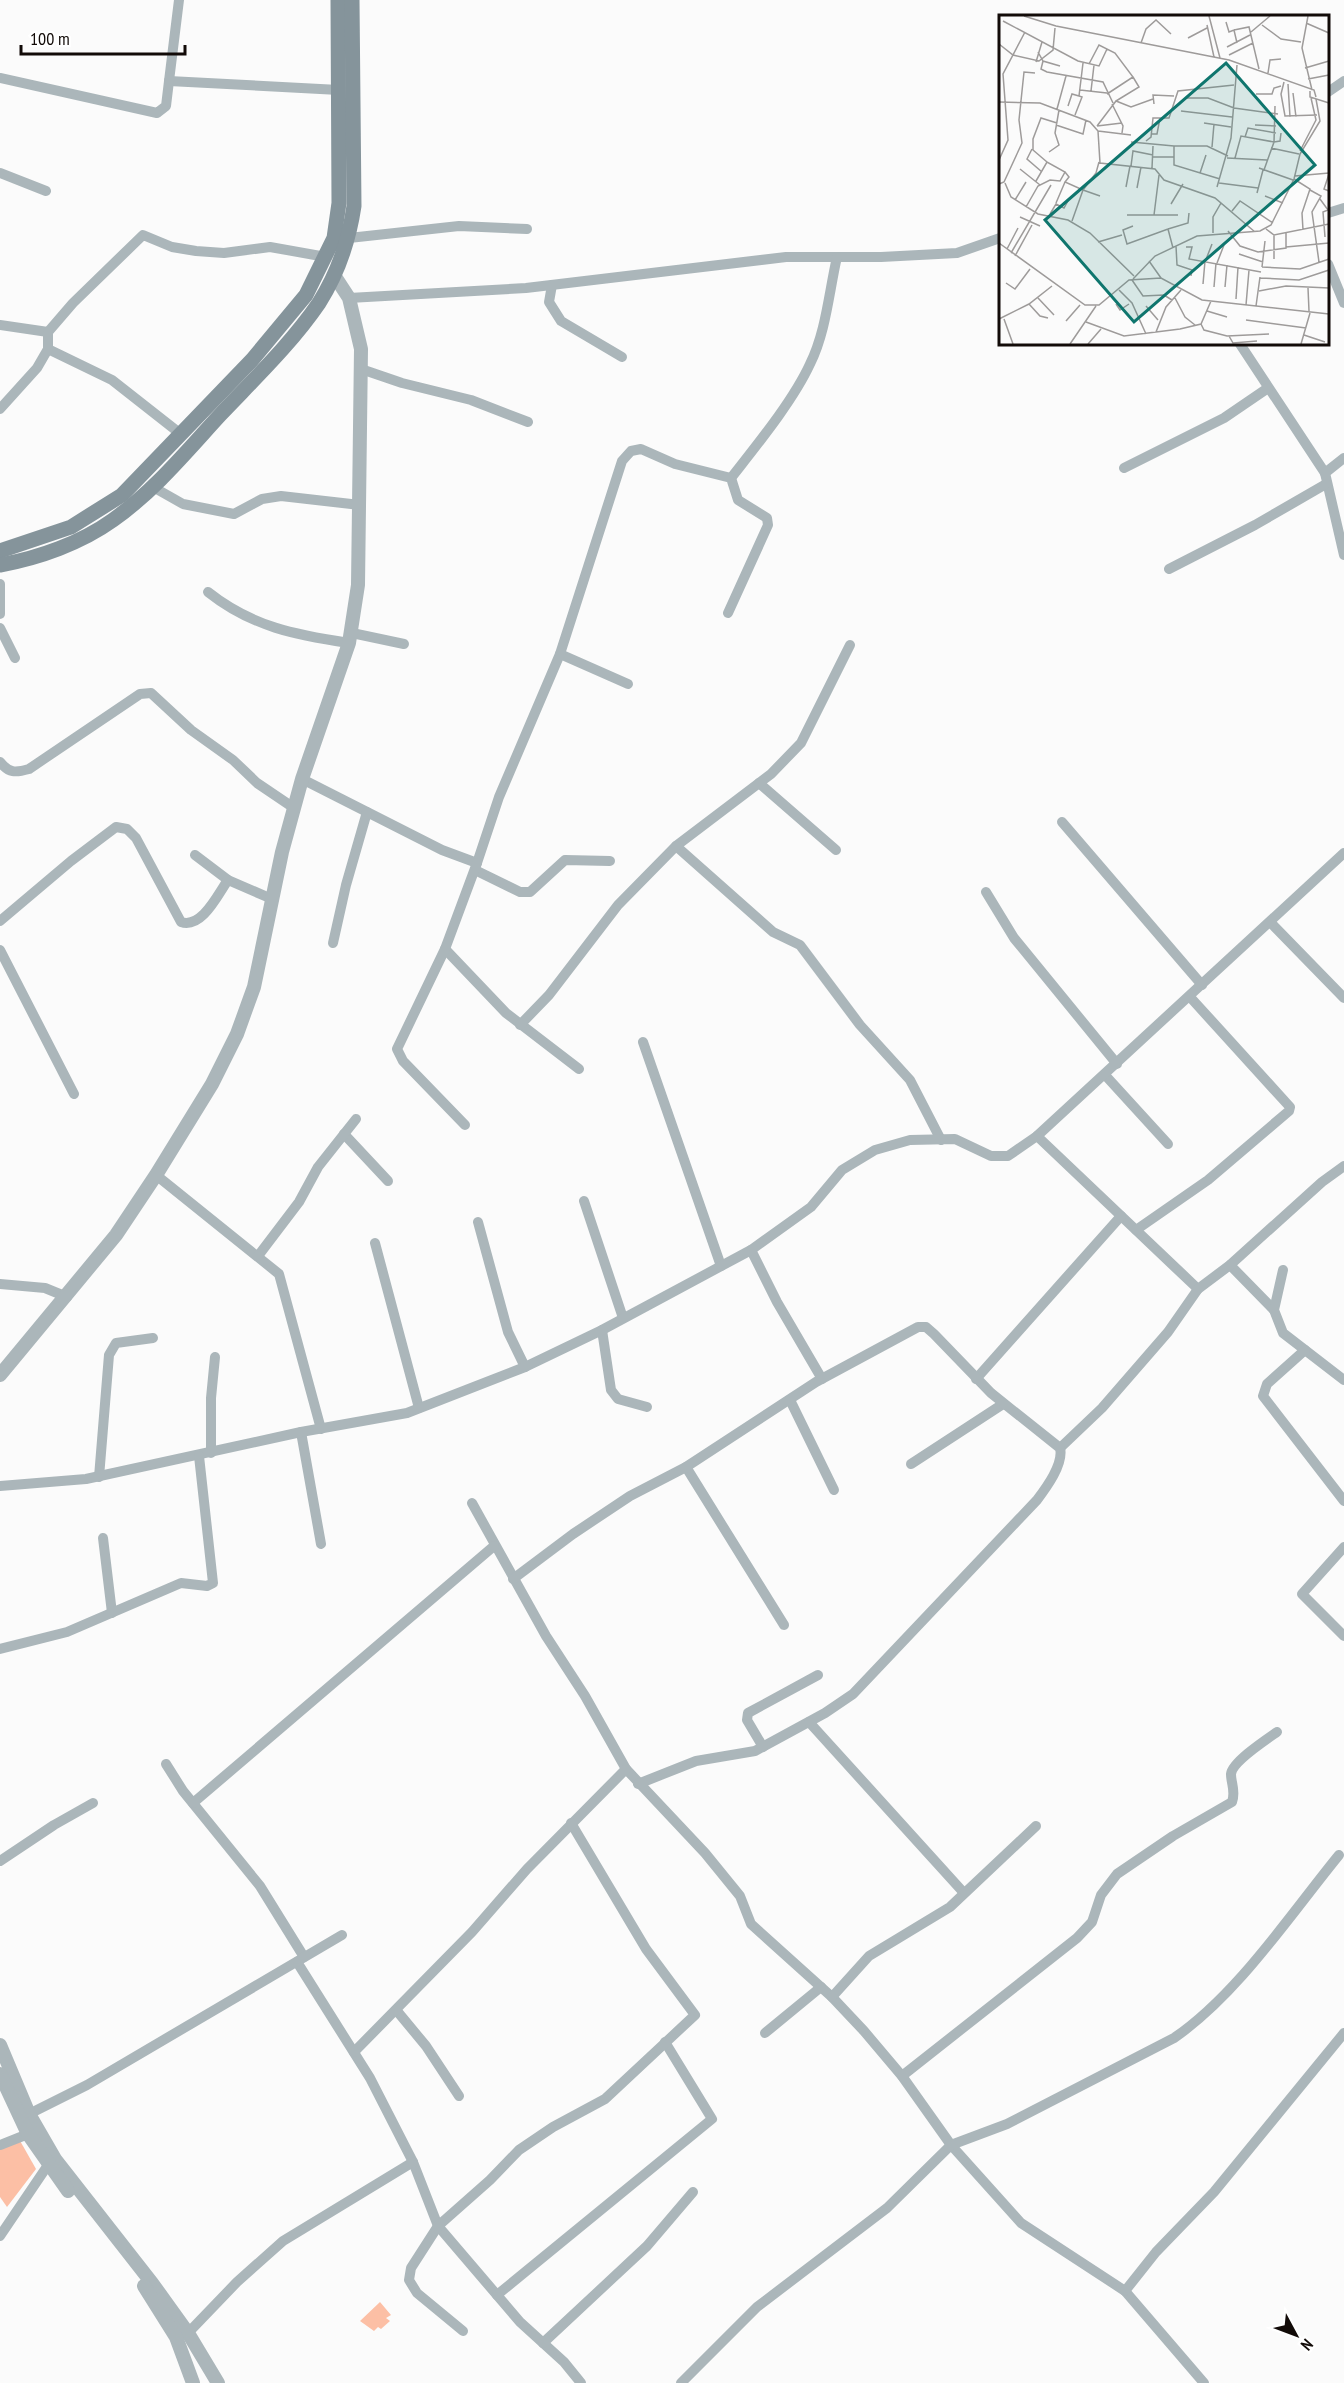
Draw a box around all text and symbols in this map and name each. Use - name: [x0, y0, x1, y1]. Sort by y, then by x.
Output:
- inset map: [999, 15, 1329, 345]
- scale bar: [21, 18, 184, 56]
- text: 100 m: [30, 27, 70, 50]
- north arrow: [1266, 2305, 1326, 2365]
- text: N: [1297, 2335, 1318, 2355]

